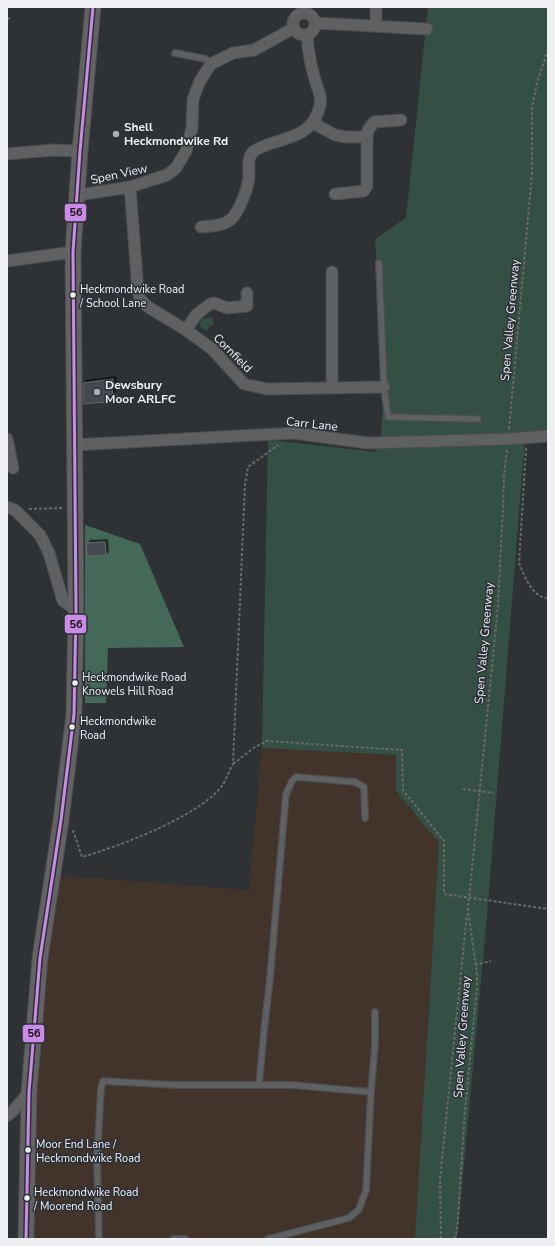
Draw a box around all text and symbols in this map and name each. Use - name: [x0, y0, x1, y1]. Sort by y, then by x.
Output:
- place label: Shell Heckmondwike Rd: [124, 119, 228, 149]
- marker: Shell Heckmondwike Rd: [111, 129, 121, 139]
- street label: Spen View: [89, 160, 149, 188]
- line badge: 56: [64, 203, 87, 222]
- text: 56: [69, 205, 83, 220]
- street label: Spen Valley Greenway: [497, 258, 523, 382]
- place label: Heckmondwike Road / School Lane: [79, 282, 184, 311]
- marker: Heckmondwike Road / School Lane: [68, 290, 78, 300]
- street label: Cornfield: [210, 330, 256, 376]
- place label: Dewsbury Moor ARLFC: [105, 377, 176, 407]
- marker: Dewsbury Moor ARLFC: [92, 387, 102, 397]
- street label: Carr Lane: [285, 413, 339, 435]
- street label: Spen Valley Greenway: [471, 581, 497, 705]
- line badge: 56: [64, 614, 87, 634]
- text: 56: [69, 617, 83, 632]
- place label: Heckmondwike Road Knowels Hill Road: [82, 670, 186, 699]
- marker: Heckmondwike Road Knowels Hill Road: [70, 678, 80, 688]
- place label: Heckmondwike Road: [80, 714, 156, 743]
- marker: Heckmondwike Road: [67, 722, 77, 732]
- street label: Spen Valley Greenway: [450, 975, 474, 1098]
- line badge: 56: [22, 1024, 45, 1043]
- text: 56: [27, 1026, 41, 1041]
- place label: Moor End Lane / Heckmondwike Road: [36, 1137, 140, 1166]
- marker: Moor End Lane / Heckmondwike Road: [23, 1145, 33, 1155]
- place label: Heckmondwike Road / Moorend Road: [33, 1185, 138, 1214]
- marker: Heckmondwike Road / Moorend Road: [22, 1193, 32, 1203]

